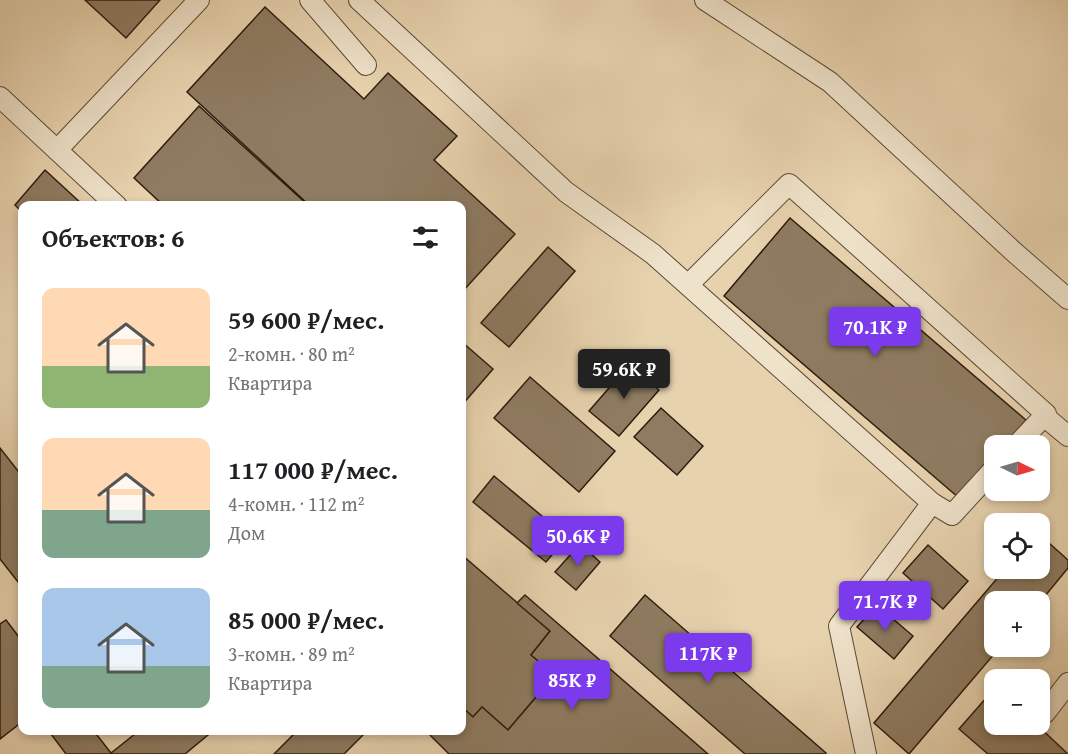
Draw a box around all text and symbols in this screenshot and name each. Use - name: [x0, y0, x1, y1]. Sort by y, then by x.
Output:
- text: Объектов: 6: [42, 218, 185, 257]
- icon: filters: [409, 221, 442, 254]
- text: 59 600 ₽/мес.: [228, 300, 384, 339]
- pin: 70.1K ₽: [820, 307, 930, 358]
- icon: home: [90, 312, 162, 384]
- text: 70.1K ₽: [843, 312, 907, 341]
- text: 2-комн. · 80 m²: [228, 339, 355, 368]
- pin: 59.6K ₽: [569, 349, 679, 400]
- text: 59.6K ₽: [592, 354, 656, 383]
- text: Квартира: [228, 368, 312, 397]
- north arrow: [984, 435, 1050, 501]
- map controls: [984, 435, 1050, 735]
- text: 117 000 ₽/мес.: [228, 450, 398, 489]
- icon: home: [90, 462, 162, 534]
- text: 4-комн. · 112 m²: [228, 489, 364, 518]
- button: locate: [984, 513, 1050, 579]
- pin: 50.6K ₽: [523, 516, 633, 567]
- text: Дом: [228, 518, 265, 547]
- text: 50.6K ₽: [546, 521, 610, 550]
- pin: 71.7K ₽: [830, 581, 940, 632]
- text: 71.7K ₽: [853, 586, 917, 615]
- button: +: [984, 591, 1050, 657]
- text: 85 000 ₽/мес.: [228, 600, 384, 639]
- icon: home: [90, 612, 162, 684]
- pin: 117K ₽: [659, 633, 757, 684]
- text: 117K ₽: [679, 638, 737, 667]
- text: 3-комн. · 89 m²: [228, 639, 355, 668]
- pin: 85K ₽: [530, 660, 614, 711]
- text: 85K ₽: [548, 665, 596, 694]
- text: Квартира: [228, 668, 312, 697]
- button: −: [984, 669, 1050, 735]

